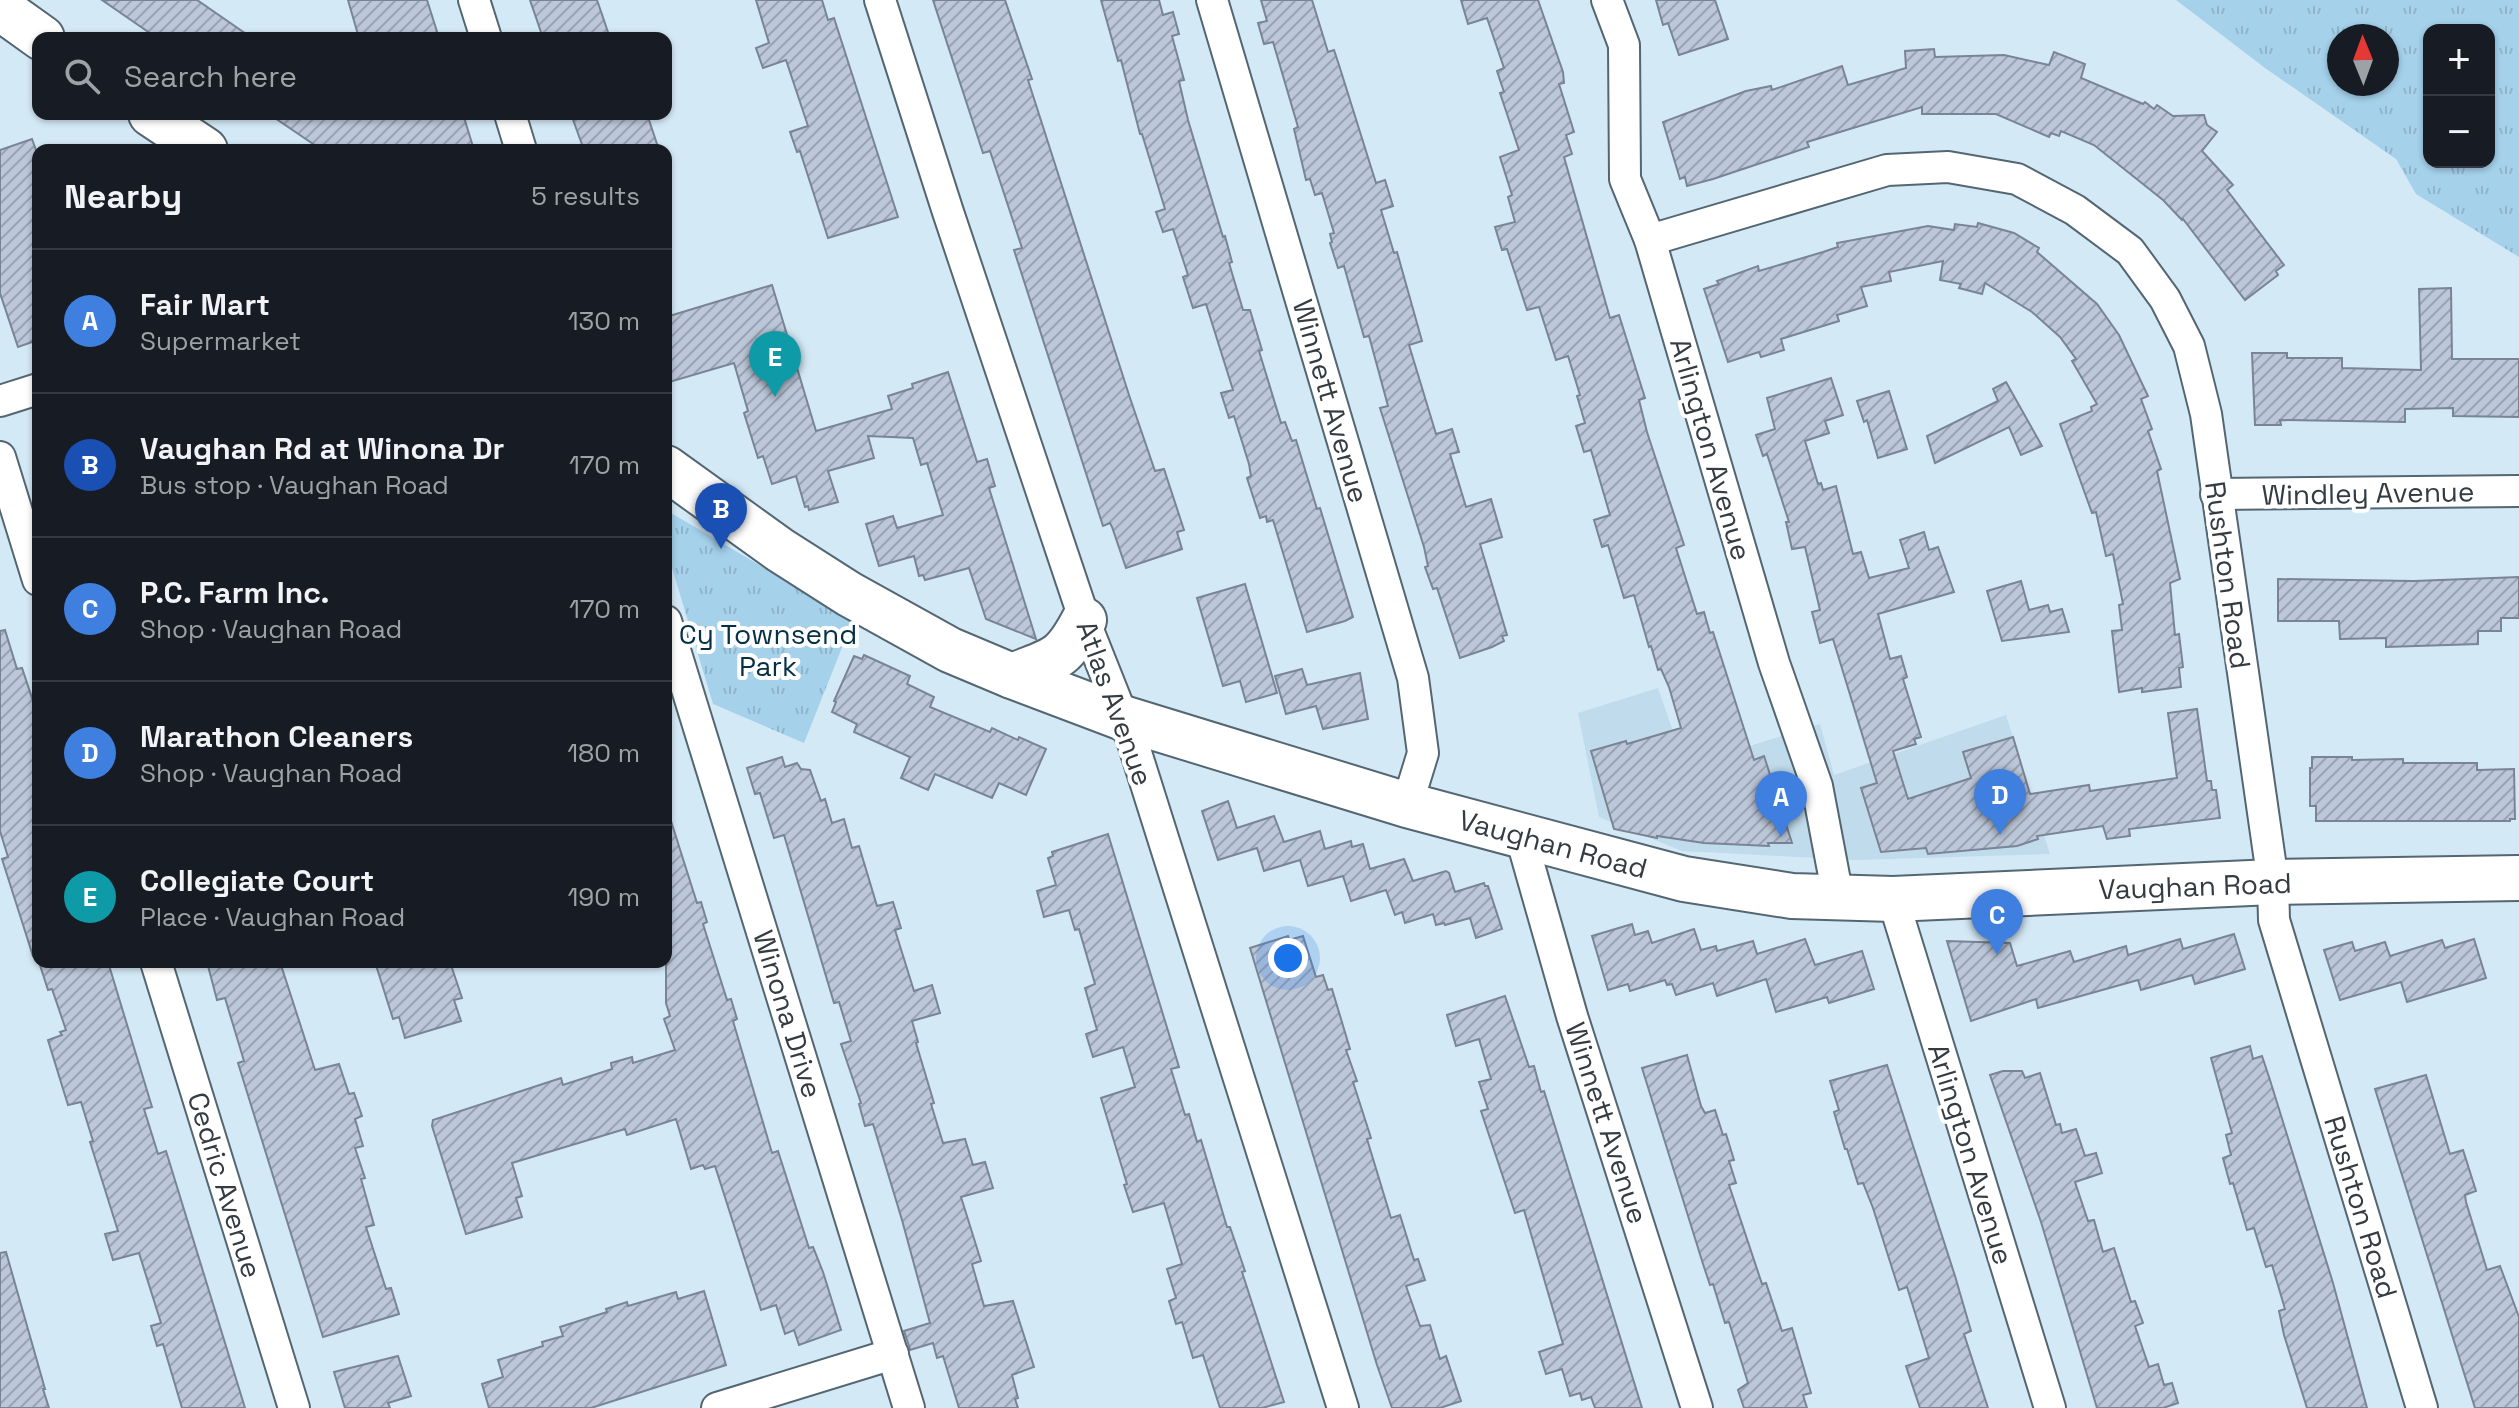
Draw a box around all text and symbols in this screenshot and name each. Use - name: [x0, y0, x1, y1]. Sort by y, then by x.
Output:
- north arrow: [2327, 24, 2399, 96]
- map controls: [2423, 24, 2495, 168]
- button: +: [2423, 24, 2495, 96]
- search box: [32, 32, 672, 120]
- icon: search: [60, 54, 104, 98]
- text: Search here: [124, 57, 297, 96]
- button: −: [2423, 96, 2495, 168]
- text: Nearby: [64, 175, 182, 218]
- text: 5 results: [531, 179, 640, 213]
- text: Fair Mart: [140, 285, 270, 324]
- street label: Winnett Avenue: [1285, 295, 1377, 507]
- text: A: [82, 304, 98, 338]
- text: 130 m: [568, 304, 640, 338]
- text: Supermarket: [140, 324, 301, 358]
- pin: E: [749, 331, 801, 397]
- street label: Arlington Avenue: [1662, 334, 1760, 564]
- text: Vaughan Rd at Winona Dr: [140, 429, 504, 468]
- text: B: [81, 448, 99, 482]
- text: 170 m: [569, 448, 640, 482]
- text: Bus stop · Vaughan Road: [140, 468, 449, 502]
- street label: Windley Avenue: [2261, 473, 2475, 513]
- street label: Rushton Road: [2197, 479, 2259, 671]
- pin: B: [695, 483, 747, 549]
- text: P.C. Farm Inc.: [140, 573, 330, 612]
- text: C: [82, 592, 98, 626]
- text: 170 m: [569, 592, 640, 626]
- text: Shop · Vaughan Road: [140, 612, 402, 646]
- street label: Atlas Avenue: [1068, 615, 1162, 791]
- park label: Cy Townsend Park: [679, 616, 857, 684]
- text: Marathon Cleaners: [140, 717, 413, 756]
- text: D: [81, 736, 99, 770]
- text: 180 m: [567, 736, 640, 770]
- text: Shop · Vaughan Road: [140, 756, 402, 790]
- pin: D: [1974, 769, 2026, 835]
- pin: A: [1755, 771, 1807, 837]
- street label: Vaughan Road: [1455, 802, 1651, 886]
- text: Collegiate Court: [140, 861, 374, 900]
- street label: Vaughan Road: [2098, 865, 2292, 907]
- text: E: [83, 880, 97, 914]
- text: 190 m: [568, 880, 640, 914]
- pin: C: [1971, 889, 2023, 955]
- text: Place · Vaughan Road: [140, 900, 405, 934]
- street label: Winona Drive: [745, 926, 831, 1102]
- your location: [1268, 938, 1308, 978]
- street label: Winnett Avenue: [1557, 1018, 1657, 1228]
- street label: Arlington Avenue: [1920, 1039, 2022, 1269]
- street label: Cedric Avenue: [180, 1088, 270, 1282]
- street label: Rushton Road: [2316, 1111, 2406, 1303]

